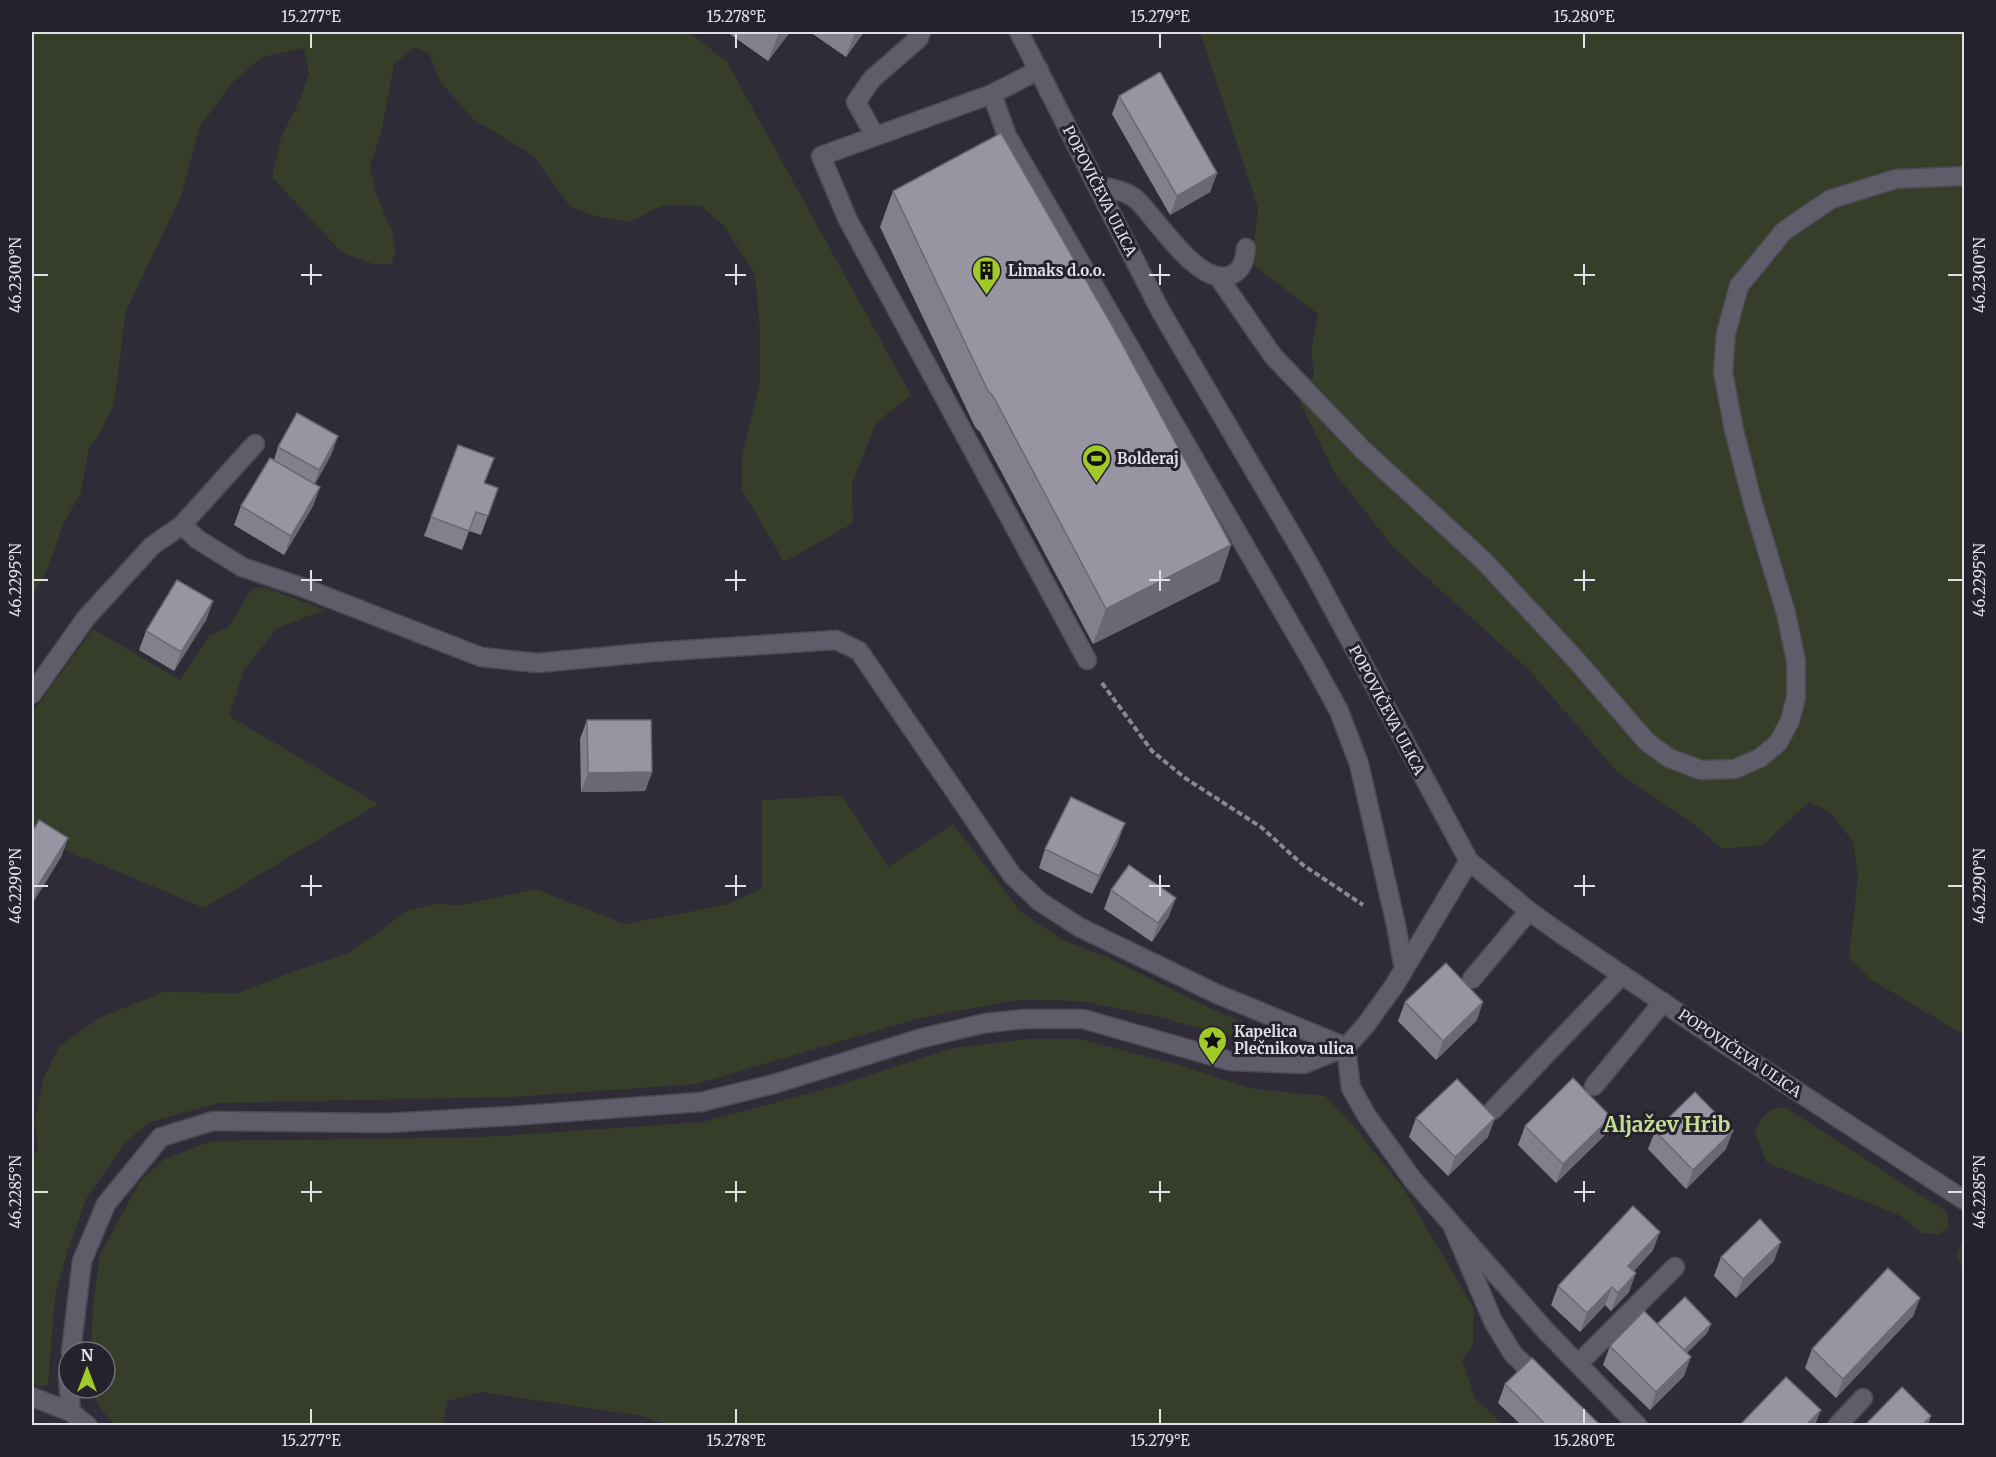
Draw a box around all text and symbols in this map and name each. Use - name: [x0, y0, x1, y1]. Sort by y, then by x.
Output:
- text: 15.277°E: [281, 7, 341, 26]
- text: 15.278°E: [706, 7, 766, 26]
- text: 15.279°E: [1130, 7, 1190, 26]
- text: 15.280°E: [1553, 7, 1615, 26]
- street label: POPOVIČEVA ULICA: [1059, 122, 1142, 260]
- text: 46.2300°N: [6, 237, 25, 313]
- text: 46.2300°N: [1970, 237, 1989, 313]
- building icon: Limaks d.o.o.: [971, 254, 1003, 296]
- place label: Limaks d.o.o.: [1008, 261, 1106, 280]
- sports icon: Bolderaj: [1080, 442, 1112, 484]
- place label: Bolderaj: [1117, 449, 1179, 468]
- text: 46.2295°N: [6, 543, 25, 617]
- text: 46.2295°N: [1970, 543, 1989, 617]
- street label: POPOVIČEVA ULICA: [1345, 641, 1430, 779]
- text: 46.2290°N: [6, 848, 25, 924]
- text: 46.2290°N: [1970, 848, 1989, 924]
- street label: POPOVIČEVA ULICA: [1675, 1004, 1806, 1101]
- place label: Kapelica Plečnikova ulica: [1234, 1022, 1355, 1058]
- place icon: Kapelica Plečnikova ulica: [1197, 1024, 1229, 1066]
- district label: Aljažev Hrib: [1602, 1111, 1731, 1138]
- text: 46.2285°N: [6, 1155, 25, 1229]
- text: 46.2285°N: [1970, 1155, 1989, 1229]
- north arrow: [57, 1340, 117, 1400]
- text: N: [81, 1345, 94, 1365]
- text: 15.277°E: [281, 1431, 341, 1450]
- text: 15.278°E: [706, 1431, 766, 1450]
- text: 15.279°E: [1130, 1431, 1190, 1450]
- text: 15.280°E: [1553, 1431, 1615, 1450]

